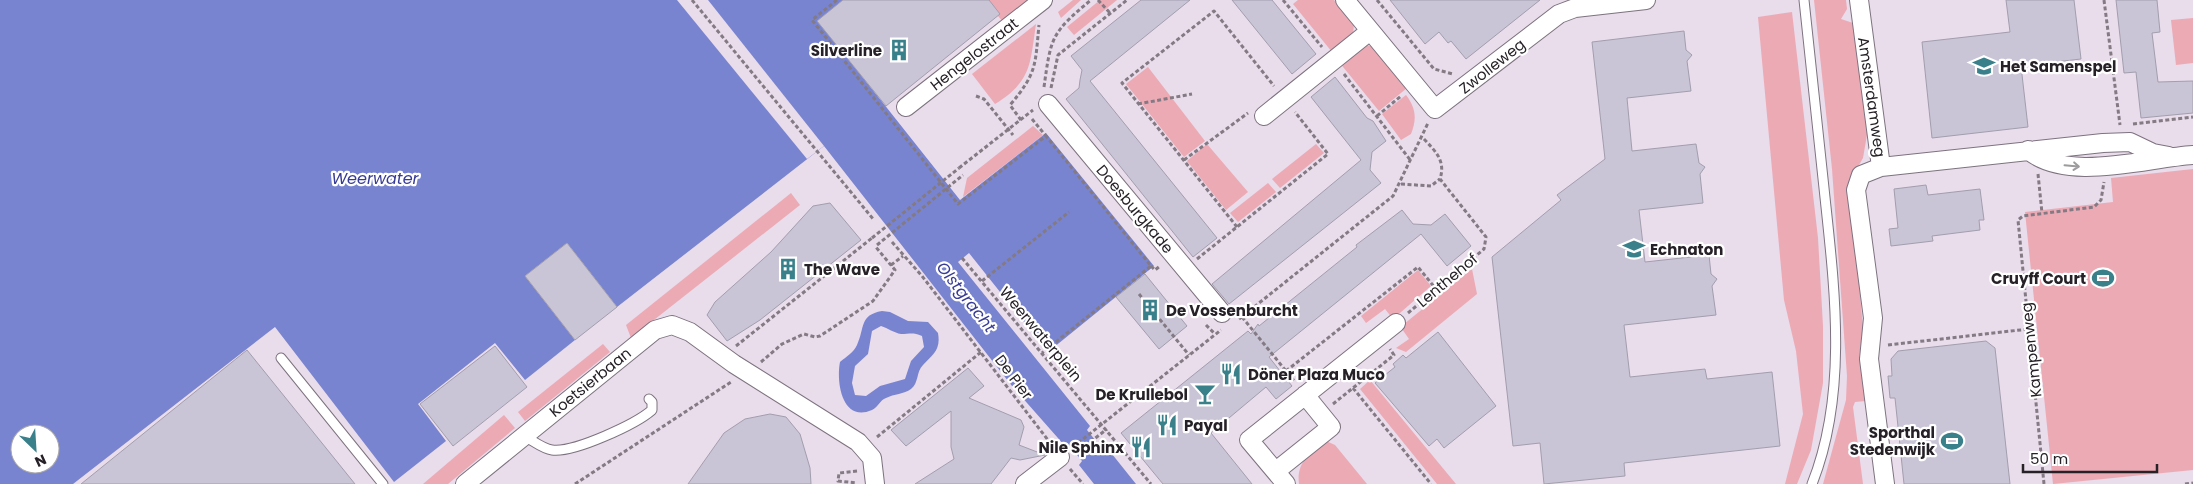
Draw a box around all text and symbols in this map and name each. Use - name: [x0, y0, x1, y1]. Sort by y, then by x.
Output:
- street label: Hengelostraat: [926, 13, 1022, 95]
- street label: Zwolleweg: [1455, 34, 1529, 98]
- street label: Amsterdamweg: [1853, 36, 1891, 158]
- building icon: Silverline: [886, 37, 912, 63]
- place label: Silverline: [811, 40, 882, 61]
- school or university icon: Het Samenspel: [1971, 53, 1997, 79]
- place label: Het Samenspel: [2000, 56, 2116, 77]
- street label: Doesburgkade: [1092, 160, 1178, 258]
- one-way arrow: [2064, 162, 2080, 171]
- water label: Weerwater: [331, 167, 420, 190]
- school or university icon: Echnaton: [1621, 236, 1647, 262]
- place label: Echnaton: [1650, 239, 1723, 260]
- street label: Lenthehof: [1412, 248, 1482, 312]
- building icon: The Wave: [775, 256, 801, 282]
- water label: Olstgracht: [931, 257, 1002, 338]
- place label: The Wave: [804, 259, 880, 280]
- sports icon: Cruyff Court: [2090, 265, 2116, 291]
- place label: Cruyff Court: [1991, 268, 2086, 289]
- street label: Weerwaterplein: [995, 282, 1087, 386]
- building icon: De Vossenburcht: [1137, 297, 1163, 323]
- place label: De Vossenburcht: [1166, 300, 1298, 321]
- street label: Kampenweg: [2016, 301, 2046, 399]
- street label: Koetsierbaan: [545, 342, 635, 422]
- street label: De Pier: [990, 350, 1038, 404]
- restaurant icon: Döner Plaza Muco: [1218, 361, 1244, 387]
- place label: Döner Plaza Muco: [1248, 364, 1385, 385]
- bar icon: De Krullebol: [1192, 381, 1218, 407]
- place label: De Krullebol: [1095, 384, 1188, 405]
- restaurant icon: Payal: [1154, 412, 1180, 438]
- place label: Payal: [1184, 415, 1228, 436]
- place label: Sporthal Stedenwijk: [1850, 422, 1936, 460]
- north arrow: [10, 424, 60, 474]
- sports icon: Sporthal Stedenwijk: [1939, 428, 1965, 454]
- restaurant icon: Nile Sphinx: [1128, 434, 1154, 460]
- place label: Nile Sphinx: [1039, 437, 1124, 458]
- scale bar: [2023, 442, 2157, 474]
- text: 50 m: [2030, 448, 2068, 469]
- text: N: [31, 449, 49, 472]

